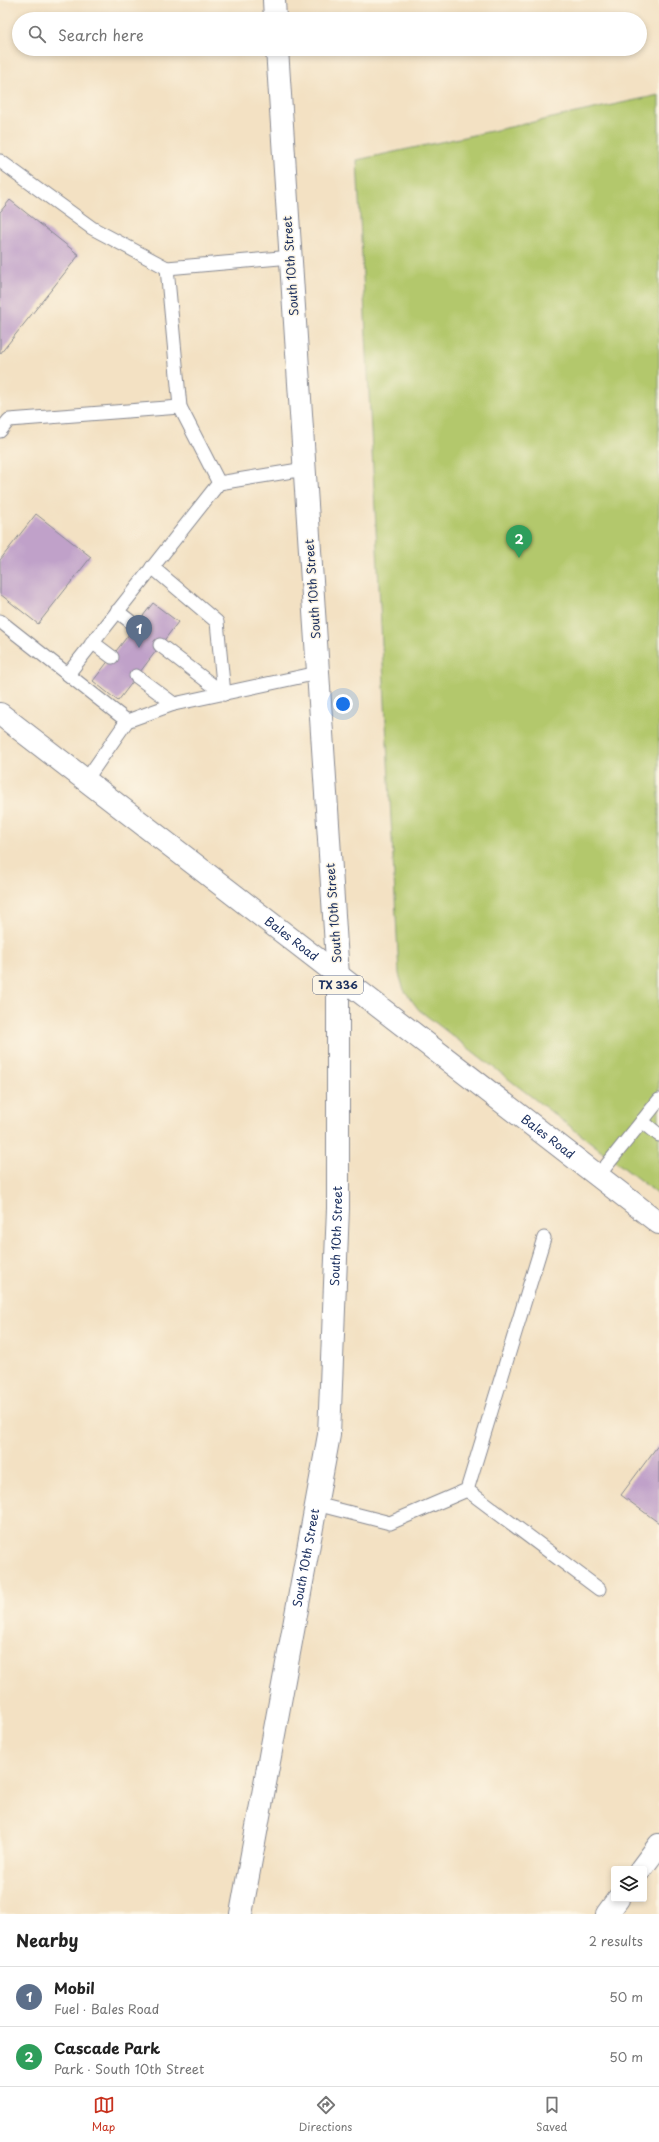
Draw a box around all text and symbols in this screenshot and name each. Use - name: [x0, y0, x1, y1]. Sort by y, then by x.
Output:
- search box: [12, 12, 647, 56]
- icon: search: [26, 23, 48, 45]
- text: Search here: [58, 23, 144, 46]
- street label: South 10th Street: [278, 216, 302, 316]
- pin: 2: [506, 525, 532, 558]
- street label: South 10th Street: [300, 539, 324, 639]
- pin: 1: [126, 615, 152, 648]
- your location: [333, 694, 353, 714]
- street label: South 10th Street: [321, 863, 345, 963]
- street label: Bales Road: [261, 912, 323, 965]
- road number: TX 336: [313, 976, 363, 994]
- street label: Bales Road: [518, 1110, 579, 1163]
- street label: South 10th Street: [325, 1186, 346, 1286]
- street label: South 10th Street: [288, 1507, 323, 1609]
- map controls: [611, 1866, 647, 1902]
- button: layers: [611, 1866, 647, 1902]
- text: Nearby: [16, 1927, 78, 1953]
- text: 2 results: [589, 1931, 643, 1950]
- text: Mobil: [54, 1976, 95, 1999]
- text: 1: [26, 1987, 32, 2006]
- text: 50 m: [609, 1987, 643, 2006]
- text: Fuel · Bales Road: [54, 1999, 159, 2018]
- text: Cascade Park: [54, 2036, 160, 2059]
- text: 2: [24, 2047, 34, 2066]
- text: 50 m: [609, 2047, 643, 2066]
- text: Park · South 10th Street: [54, 2059, 204, 2078]
- tab: Map: [92, 2094, 115, 2135]
- tab: Directions: [299, 2094, 352, 2135]
- tab: Saved: [536, 2094, 567, 2135]

